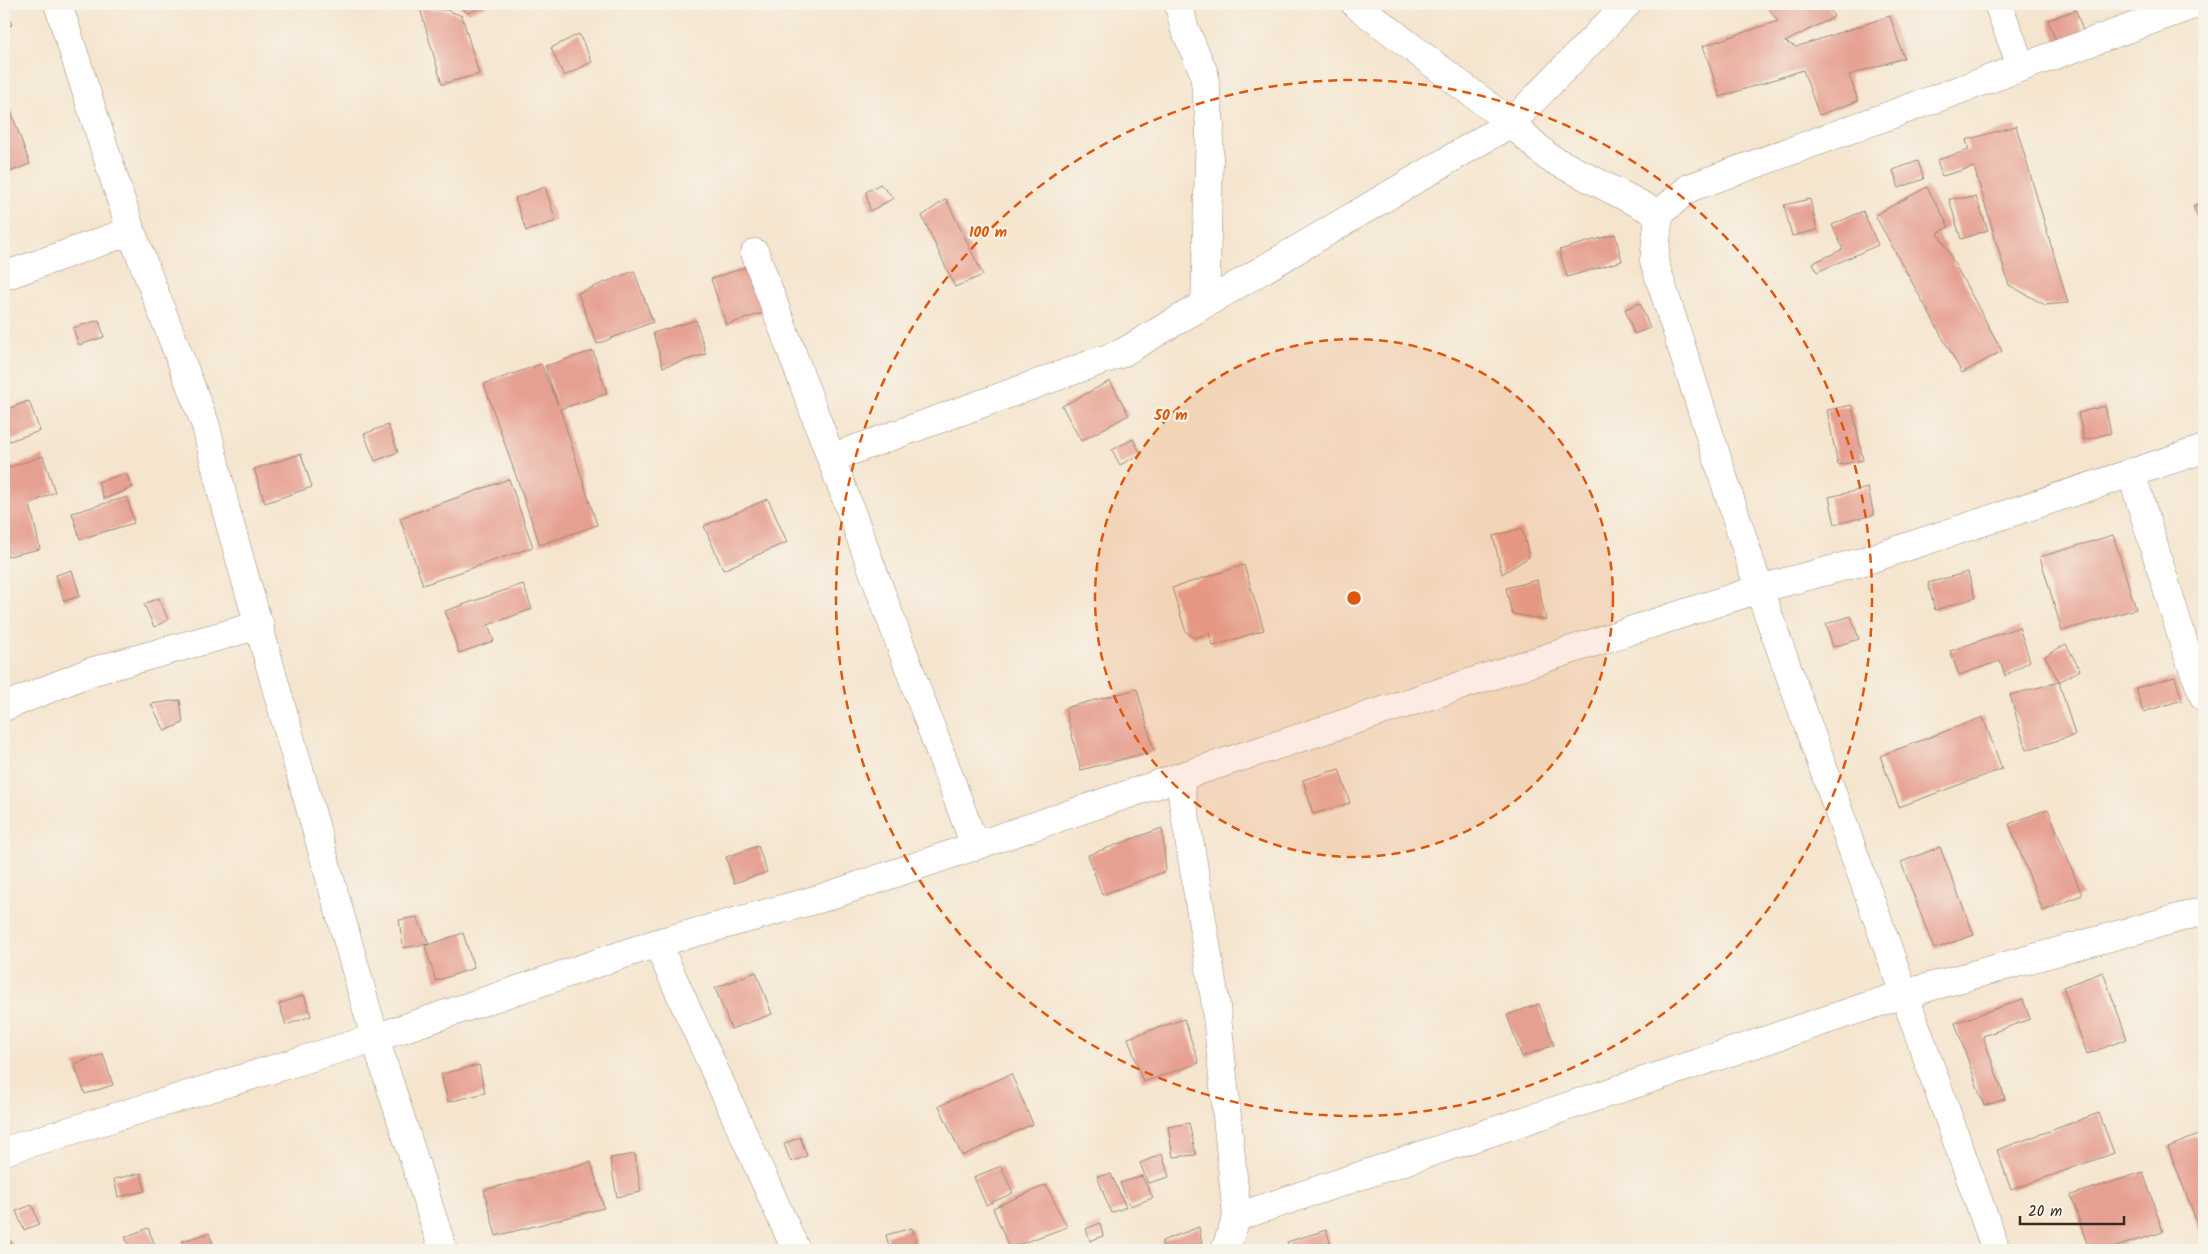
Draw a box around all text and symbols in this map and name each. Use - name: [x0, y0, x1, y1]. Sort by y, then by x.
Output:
- text: 100 m: [969, 221, 1007, 245]
- text: 50 m: [1153, 404, 1188, 428]
- centre of rings: [1345, 589, 1363, 607]
- scale bar: [2020, 1194, 2124, 1226]
- text: 20 m: [2028, 1200, 2062, 1224]

